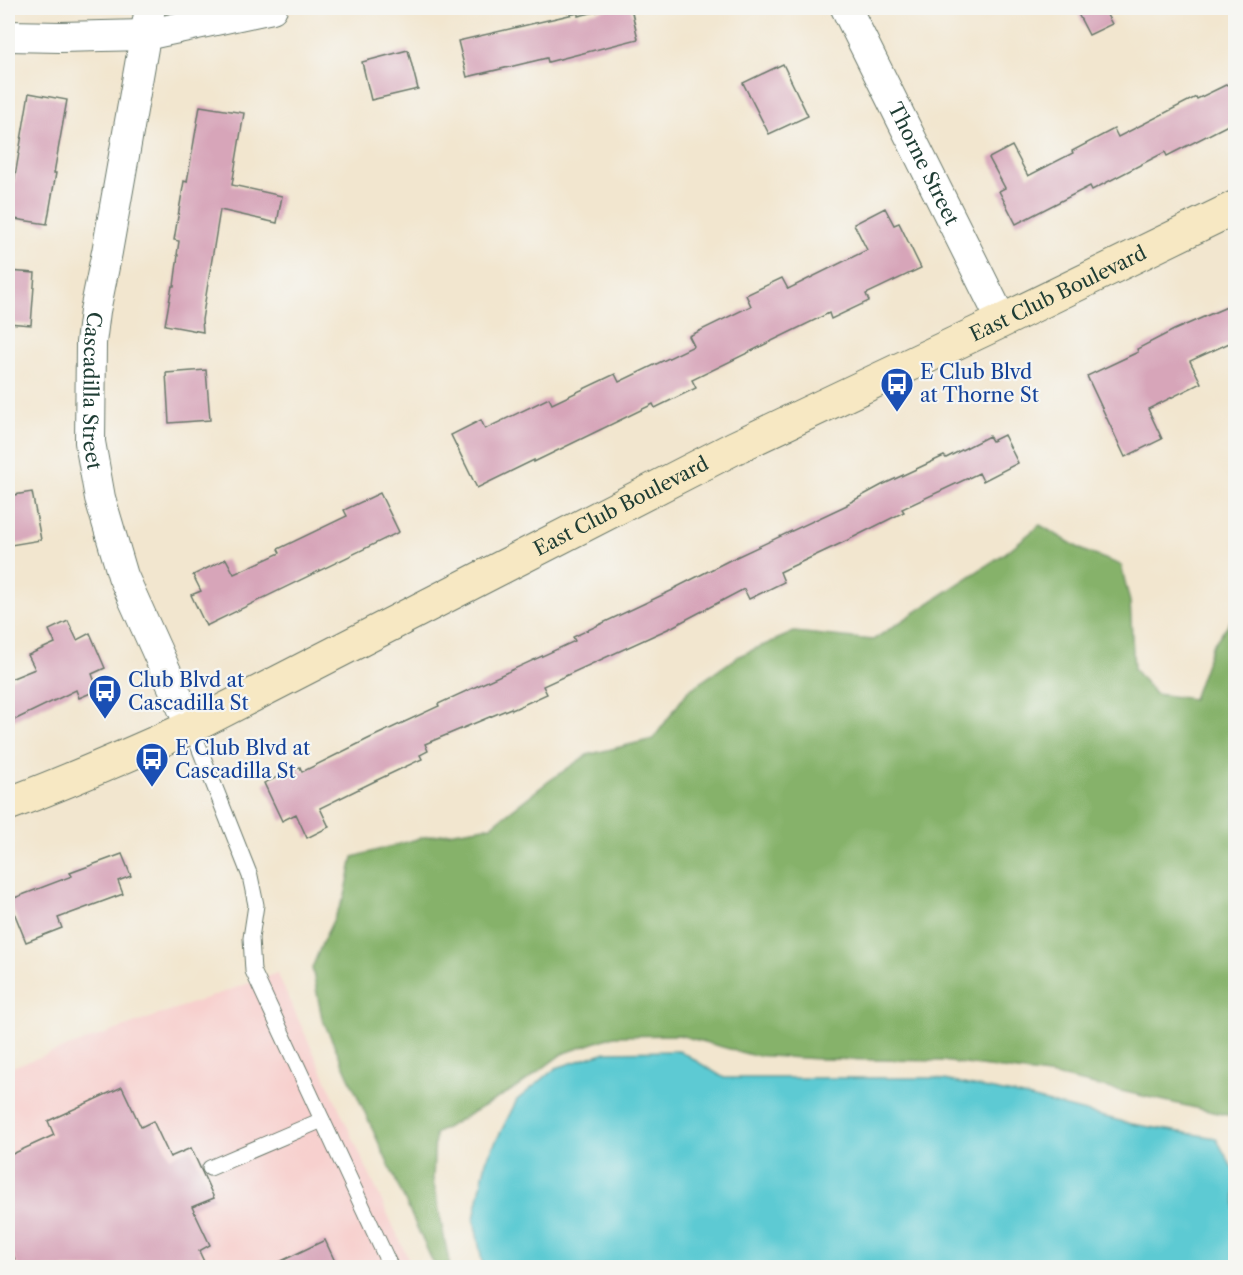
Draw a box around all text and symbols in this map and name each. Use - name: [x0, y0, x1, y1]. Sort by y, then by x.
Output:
- street label: Thorne Street: [883, 98, 964, 229]
- street label: East Club Boulevard: [966, 241, 1150, 346]
- street label: Cascadilla Street: [78, 310, 107, 472]
- place label: E Club Blvd at Thorne St: [920, 360, 1039, 407]
- bus stop icon: E Club Blvd at Thorne St: [879, 366, 915, 413]
- street label: East Club Boulevard: [530, 451, 712, 561]
- place label: Club Blvd at Cascadilla St: [128, 668, 249, 715]
- bus stop icon: Club Blvd at Cascadilla St: [87, 673, 123, 720]
- place label: E Club Blvd at Cascadilla St: [175, 736, 310, 783]
- bus stop icon: E Club Blvd at Cascadilla St: [134, 741, 170, 788]

